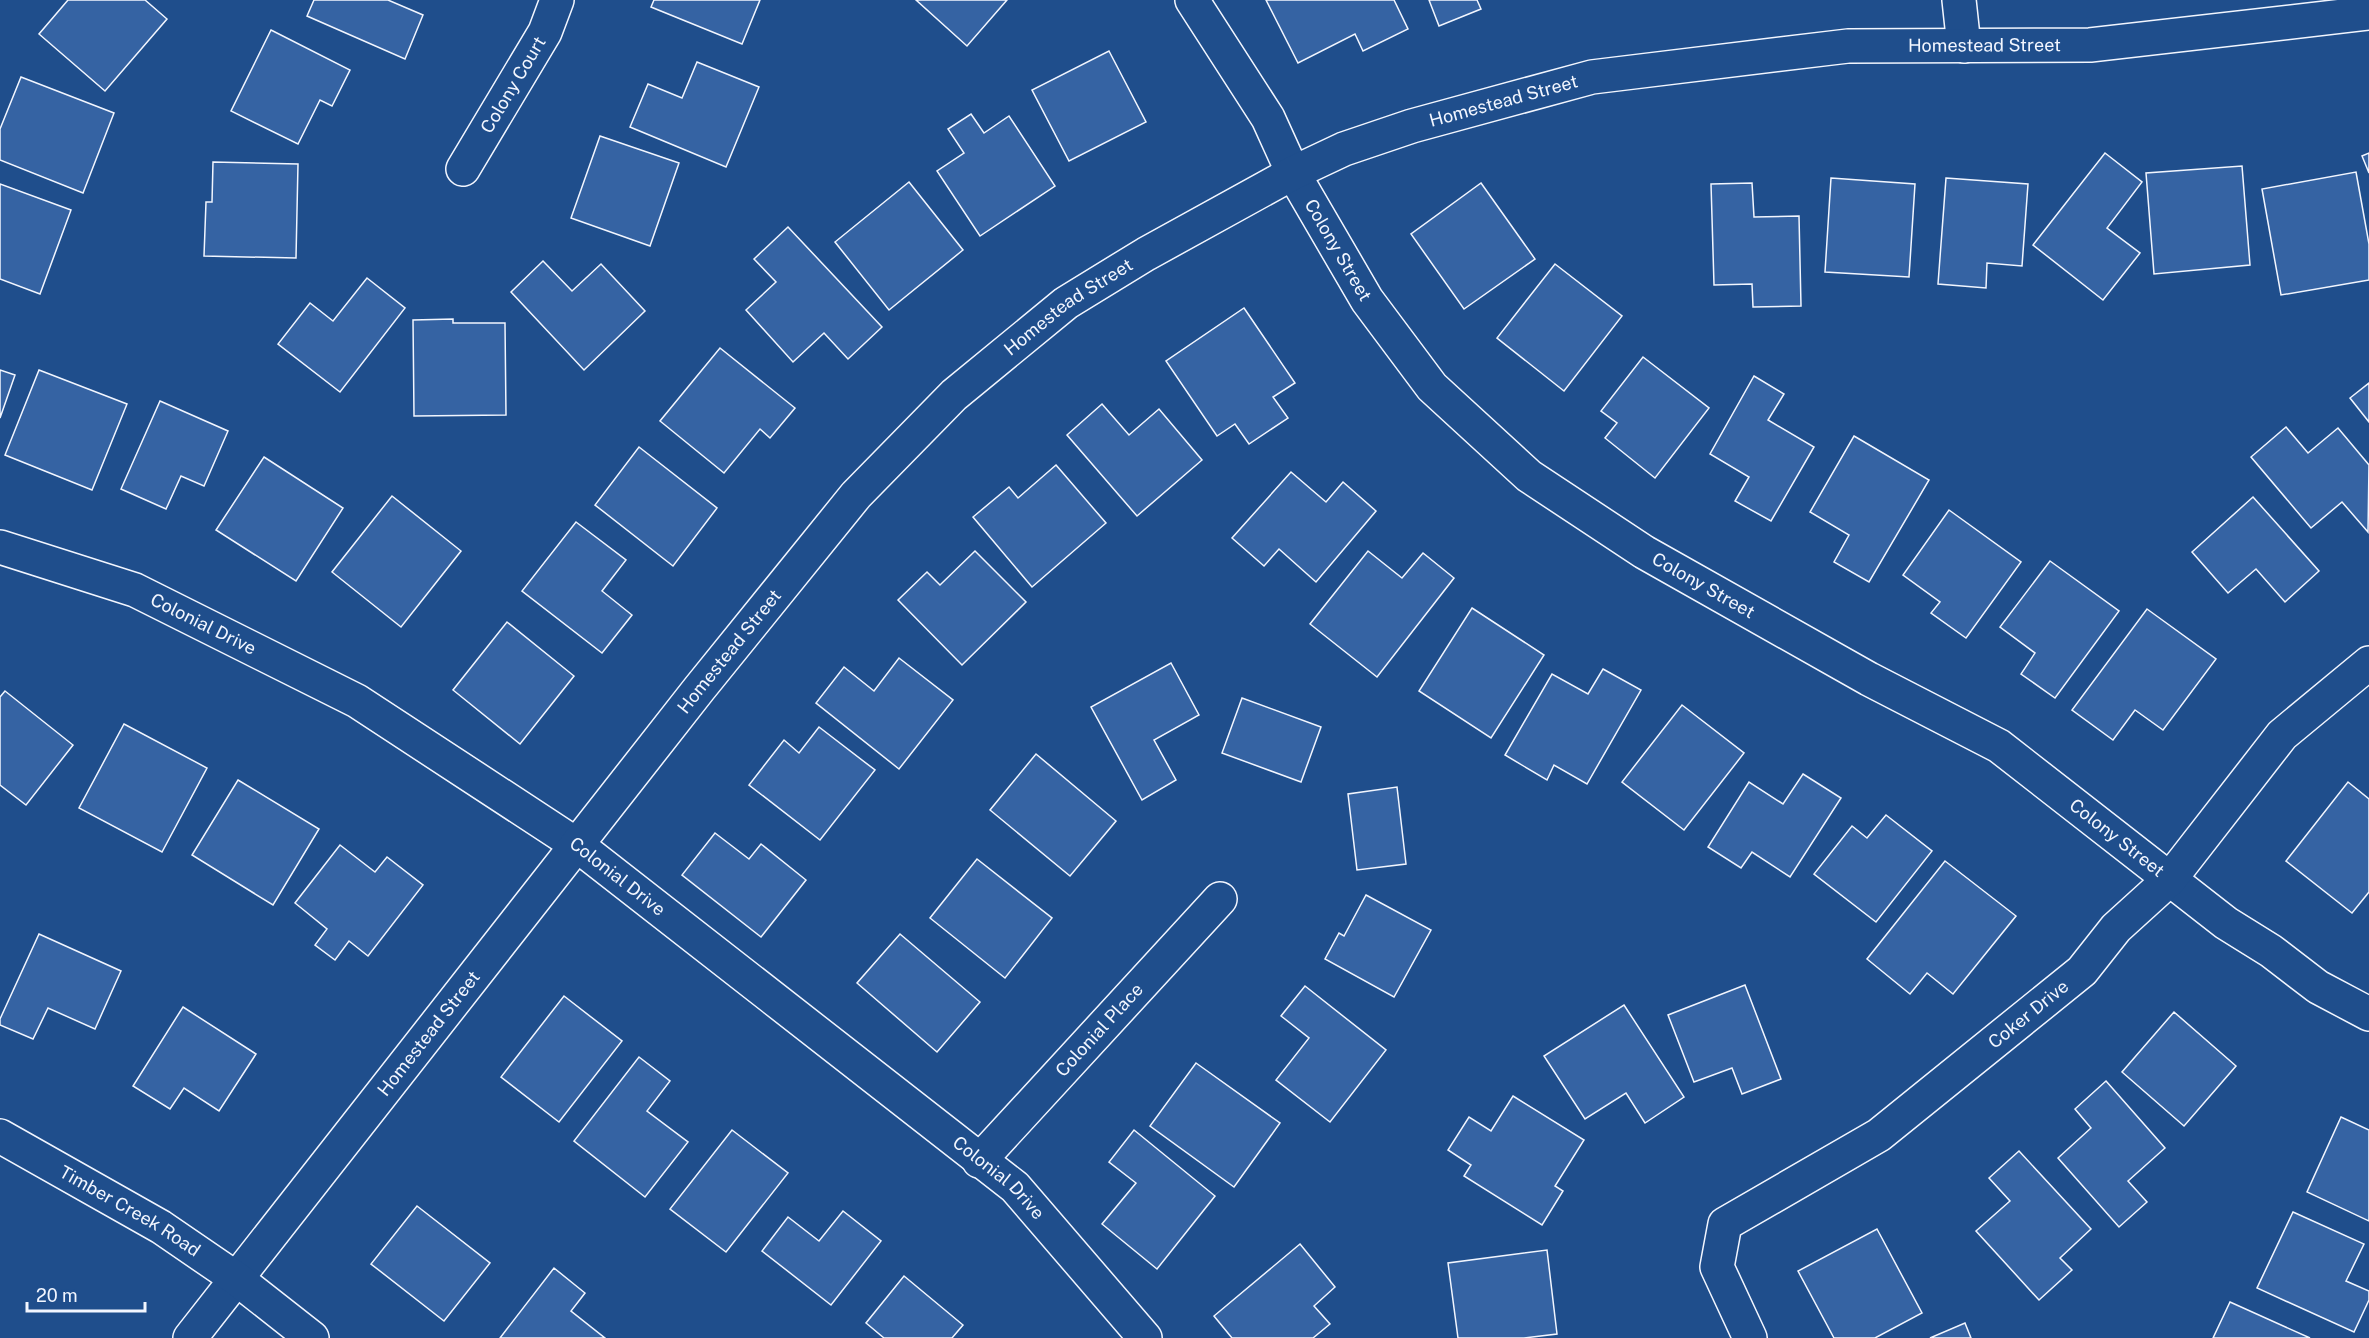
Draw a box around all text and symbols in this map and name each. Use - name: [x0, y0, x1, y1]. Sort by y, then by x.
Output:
- street label: Colony Court: [476, 33, 550, 137]
- street label: Homestead Street: [1908, 34, 2061, 56]
- street label: Homestead Street: [1427, 70, 1580, 131]
- street label: Colony Street: [1300, 195, 1376, 305]
- street label: Homestead Street: [1000, 254, 1136, 360]
- street label: Colony Street: [1649, 548, 1759, 622]
- street label: Homestead Street: [673, 585, 785, 717]
- street label: Colonial Drive: [147, 588, 260, 659]
- street label: Colony Street: [2066, 794, 2169, 881]
- street label: Colonial Drive: [566, 832, 670, 920]
- street label: Homestead Street: [373, 966, 484, 1100]
- street label: Coker Drive: [1984, 975, 2072, 1053]
- street label: Colonial Place: [1051, 979, 1147, 1081]
- street label: Colonial Drive: [949, 1131, 1049, 1223]
- street label: Timber Creek Road: [56, 1161, 204, 1261]
- scale bar: [27, 1275, 146, 1313]
- text: 20 m: [36, 1285, 78, 1306]

